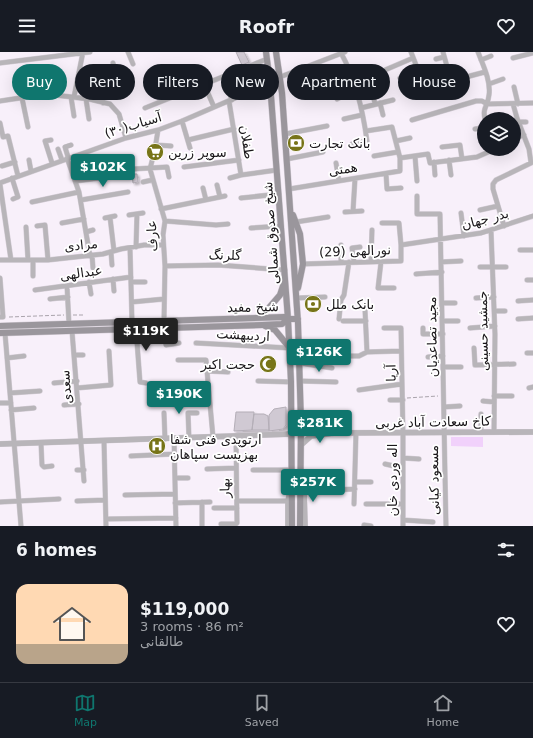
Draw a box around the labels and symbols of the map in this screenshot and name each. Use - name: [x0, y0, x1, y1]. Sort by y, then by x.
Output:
- street label: آسیاب(۳۰): [102, 108, 165, 141]
- street label: طفلان: [237, 124, 257, 160]
- bank icon: بانک تجارت: [286, 133, 306, 153]
- place label: بانک تجارت: [309, 136, 370, 152]
- supermarket icon: سوپر زرین: [145, 142, 165, 162]
- place label: سوپر زرین: [168, 145, 227, 161]
- pin: $102K: [75, 154, 131, 188]
- street label: همتی: [327, 159, 359, 179]
- street label: شیخ صدوق شمالی: [260, 181, 283, 285]
- street label: بدر جهان: [460, 205, 511, 233]
- street label: عارف: [144, 220, 161, 252]
- street label: مرادی: [63, 236, 99, 255]
- street label: نورالهی (29): [319, 242, 391, 261]
- street label: گلرنگ: [208, 247, 243, 264]
- street label: عبدالهی: [59, 263, 103, 284]
- street label: جمشید حسینی: [475, 291, 491, 371]
- bank icon: بانک ملل: [303, 294, 323, 314]
- street label: مجید تصاعدیان: [424, 296, 440, 378]
- place label: بانک ملل: [326, 297, 374, 312]
- street label: شیخ مفید: [227, 299, 279, 316]
- pin: $119K: [118, 318, 174, 352]
- street label: اردیبهشت: [216, 326, 270, 345]
- pin: $126K: [291, 339, 347, 373]
- mosque icon: حجت اکبر: [258, 354, 278, 374]
- place label: حجت اکبر: [200, 357, 255, 373]
- street label: آریا: [382, 363, 400, 382]
- street label: سعدی: [57, 369, 75, 405]
- pin: $190K: [151, 381, 207, 415]
- pin: $281K: [292, 410, 348, 444]
- street label: کاخ سعادت آباد غربی: [375, 412, 492, 432]
- place label: ارتوپدی فنی شفا بهزیست سپاهان: [170, 432, 262, 463]
- hospital icon: ارتوپدی فنی شفا بهزیست سپاهان: [147, 436, 167, 456]
- street label: اله وردی خان: [385, 444, 401, 516]
- street label: مسعود کیانی: [426, 445, 443, 515]
- pin: $257K: [285, 469, 341, 503]
- street label: بهار: [217, 478, 234, 499]

